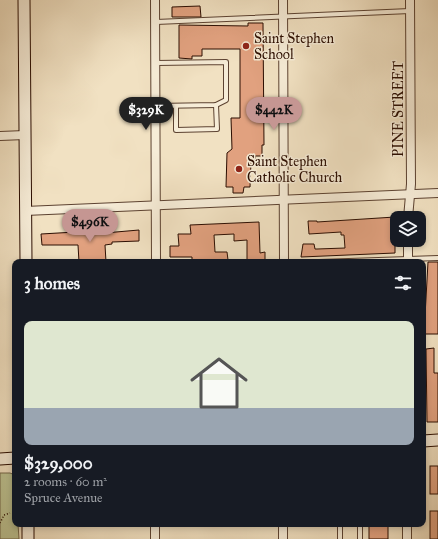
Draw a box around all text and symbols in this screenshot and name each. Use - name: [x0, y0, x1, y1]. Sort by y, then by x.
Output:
- place label: Saint Stephen School: [254, 30, 335, 63]
- marker: Saint Stephen School: [241, 41, 251, 51]
- street label: PINE STREET: [390, 61, 407, 157]
- pin: $329K: [118, 97, 174, 131]
- pin: $442K: [246, 97, 302, 131]
- text: $329K: [128, 102, 164, 118]
- text: $442K: [255, 102, 293, 118]
- place label: Saint Stephen Catholic Church: [247, 153, 343, 186]
- marker: Saint Stephen Catholic Church: [234, 164, 244, 174]
- pin: $496K: [62, 209, 118, 243]
- map controls: [390, 211, 426, 247]
- button: layers: [390, 211, 426, 247]
- text: $496K: [71, 214, 109, 230]
- icon: filters: [392, 272, 414, 294]
- text: 3 homes: [24, 273, 80, 294]
- icon: home: [183, 347, 255, 419]
- text: $329,000: [24, 453, 93, 474]
- text: 2 rooms · 60 m²: [24, 474, 107, 490]
- text: Spruce Avenue: [24, 490, 103, 506]

